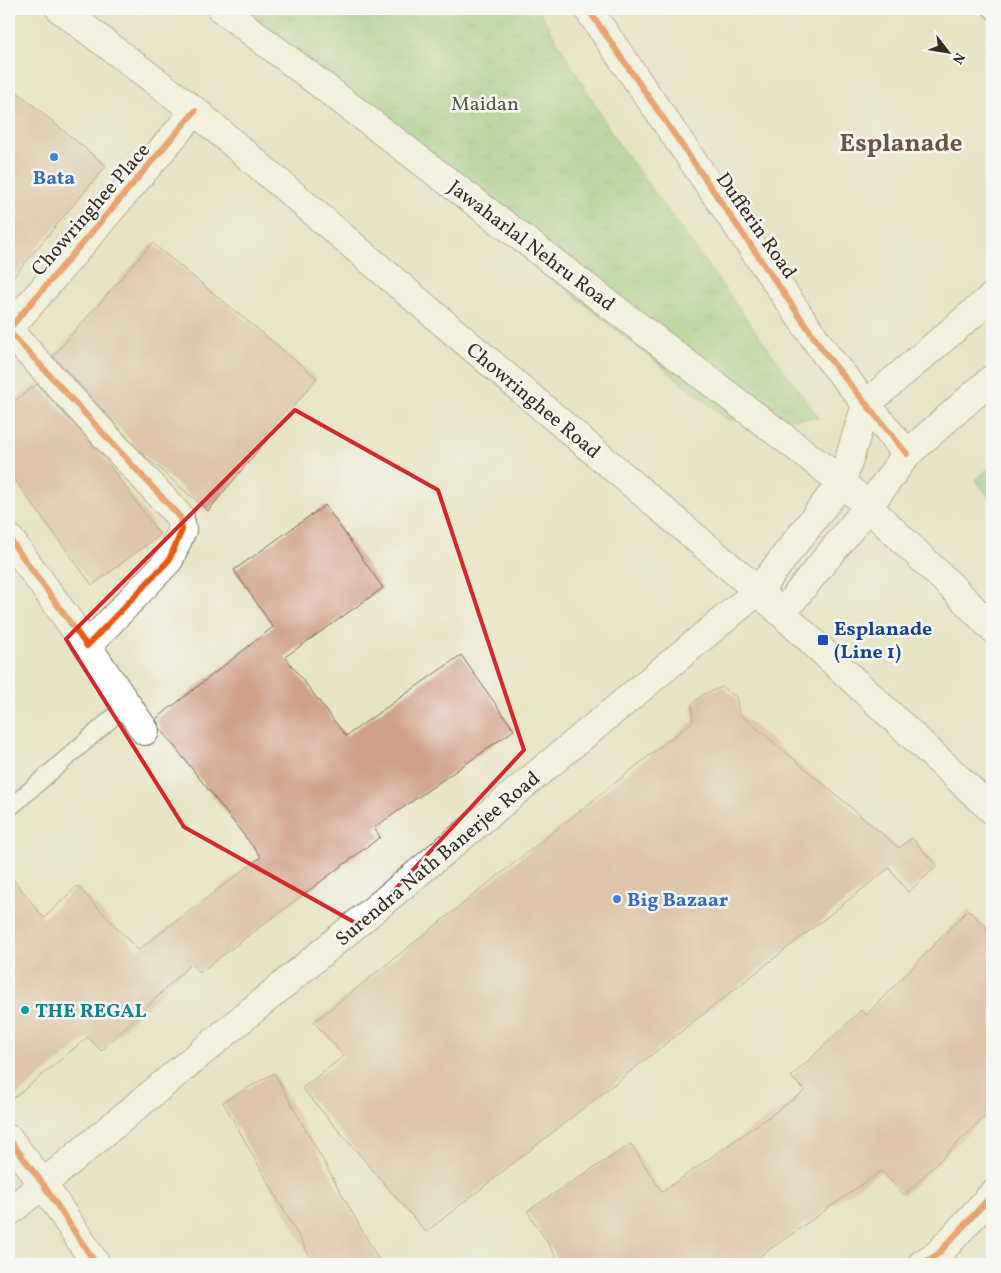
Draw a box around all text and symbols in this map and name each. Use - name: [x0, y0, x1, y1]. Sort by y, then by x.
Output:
- north arrow: [924, 28, 974, 78]
- text: N: [947, 49, 969, 67]
- park label: Maidan: [451, 91, 519, 119]
- district label: Esplanade: [840, 127, 962, 162]
- street label: Chowringhee Place: [26, 138, 157, 283]
- marker: Bata: [48, 151, 60, 163]
- place label: Bata: [33, 165, 75, 193]
- street label: Dufferin Road: [708, 167, 802, 285]
- street label: Jawaharlal Nehru Road: [441, 174, 620, 319]
- street label: Chowringhee Road: [460, 337, 606, 466]
- place label: Esplanade (Line 1): [834, 616, 932, 667]
- marker: Esplanade (Line 1): [816, 633, 830, 647]
- street label: Surendra Nath Banerjee Road: [330, 766, 547, 954]
- place label: Big Bazaar: [627, 887, 729, 915]
- marker: Big Bazaar: [611, 893, 623, 905]
- place label: THE REGAL: [35, 998, 146, 1026]
- marker: THE REGAL: [19, 1004, 31, 1016]

